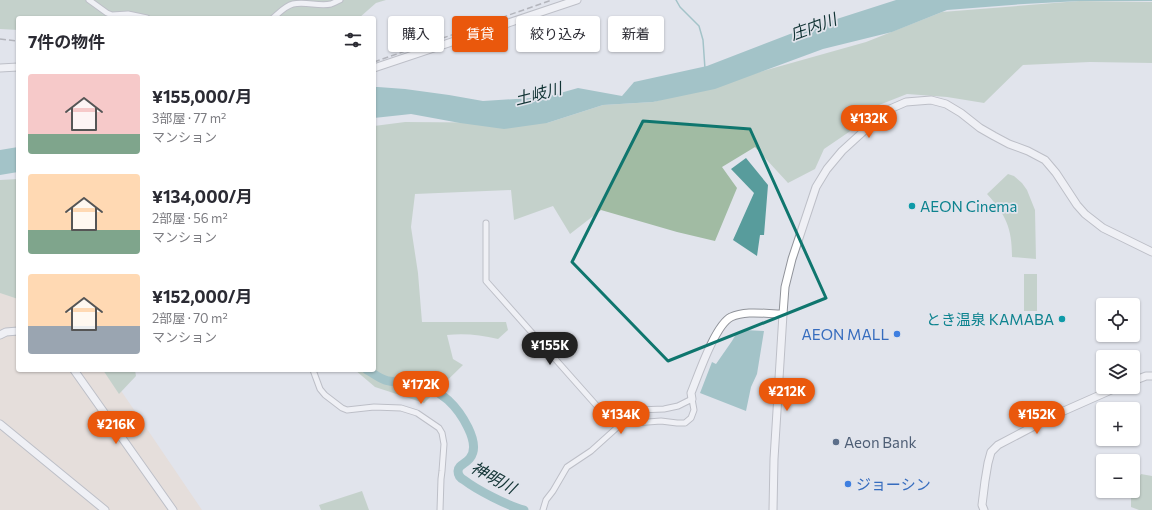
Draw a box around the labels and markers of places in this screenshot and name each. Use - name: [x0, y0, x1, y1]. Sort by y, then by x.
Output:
- pin: ¥132K: [841, 105, 897, 139]
- place label: AEON Cinema: [920, 197, 1017, 215]
- marker: AEON Cinema: [907, 201, 917, 211]
- place label: とき温泉 KAMABA: [926, 310, 1054, 328]
- marker: とき温泉 KAMABA: [1057, 314, 1067, 324]
- place label: AEON MALL: [801, 325, 889, 343]
- marker: AEON MALL: [892, 329, 902, 339]
- pin: ¥155K: [522, 332, 578, 366]
- pin: ¥172K: [393, 371, 449, 405]
- pin: ¥212K: [759, 378, 815, 412]
- pin: ¥134K: [593, 401, 649, 435]
- pin: ¥152K: [1009, 401, 1065, 435]
- pin: ¥216K: [88, 411, 144, 445]
- place label: Aeon Bank: [844, 433, 917, 451]
- marker: Aeon Bank: [831, 437, 841, 447]
- place label: ジョーシン: [856, 475, 931, 493]
- marker: ジョーシン: [843, 479, 853, 489]

